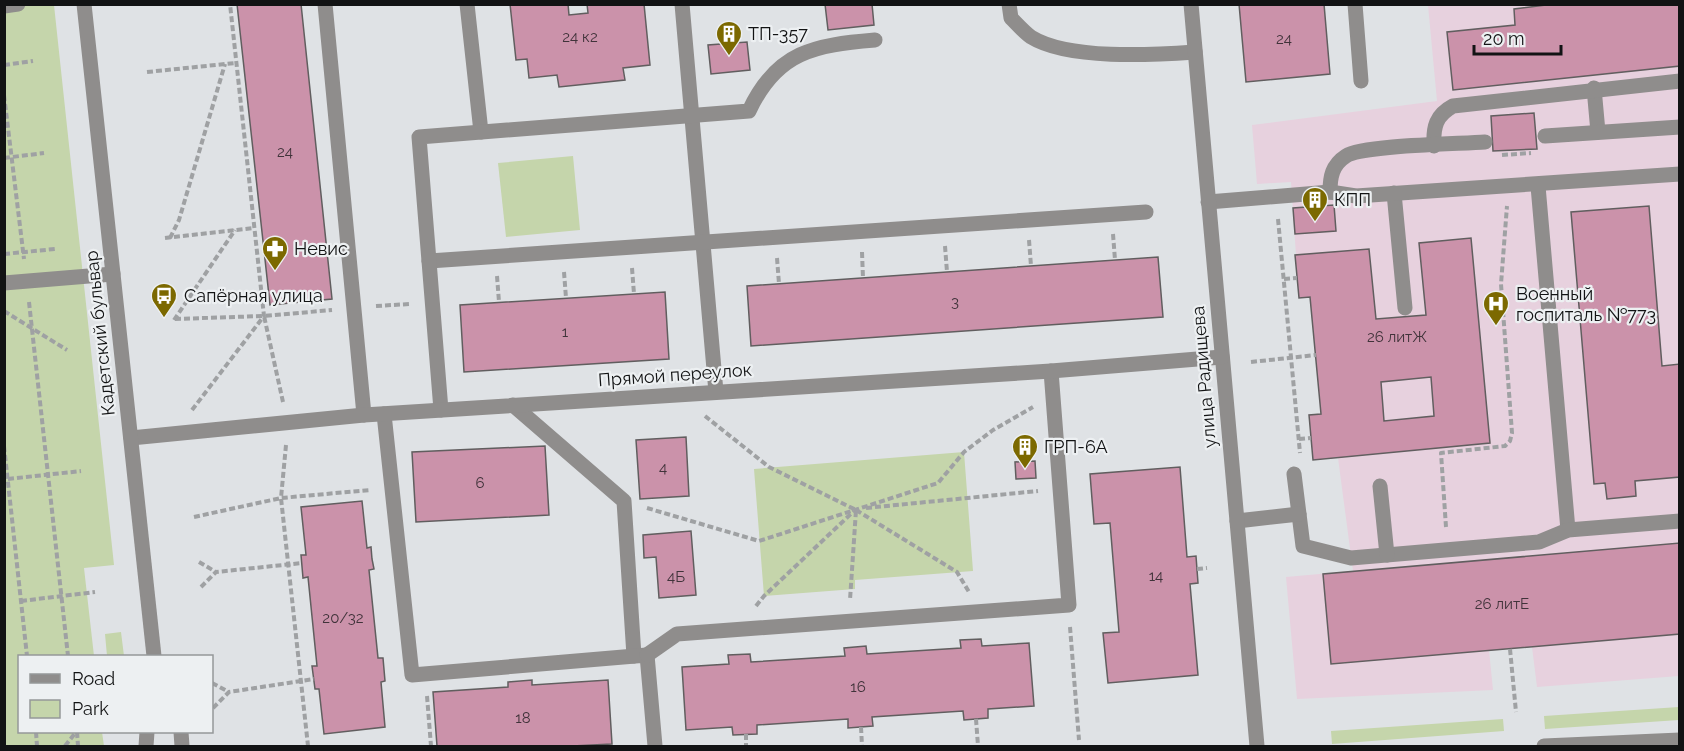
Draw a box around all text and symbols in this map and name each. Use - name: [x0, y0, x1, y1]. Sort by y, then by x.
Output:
- scale bar: [1474, 18, 1561, 56]
- building icon: ТП-357: [714, 19, 744, 57]
- place label: ТП-357: [748, 23, 808, 44]
- house number: 24 к2: [562, 28, 598, 46]
- text: 20 m: [1483, 28, 1525, 49]
- house number: 24: [1276, 30, 1292, 48]
- house number: 24: [277, 143, 293, 161]
- building icon: КПП: [1300, 185, 1330, 223]
- place label: КПП: [1334, 189, 1371, 210]
- pharmacy icon: Невис: [260, 234, 290, 272]
- place label: Невис: [294, 238, 348, 259]
- street label: Кадетский бульвар: [80, 249, 119, 417]
- bus stop icon: Сапёрная улица: [149, 281, 179, 319]
- place label: Военный госпиталь №773: [1516, 283, 1656, 325]
- place label: Сапёрная улица: [184, 285, 323, 306]
- hospital icon: Военный госпиталь №773: [1481, 289, 1511, 327]
- house number: 3: [951, 293, 959, 311]
- street label: улица Радищева: [1187, 305, 1220, 449]
- house number: 1: [562, 323, 569, 341]
- house number: 26 литЖ: [1367, 328, 1427, 346]
- street label: Прямой переулок: [597, 359, 753, 390]
- building icon: ГРП-6А: [1010, 432, 1040, 470]
- place label: ГРП-6А: [1044, 436, 1108, 457]
- house number: 4: [659, 459, 667, 477]
- house number: 6: [475, 474, 485, 492]
- house number: 14: [1149, 567, 1163, 585]
- house number: 4Б: [667, 568, 685, 586]
- house number: 26 литЕ: [1475, 595, 1529, 613]
- house number: 20/32: [322, 609, 364, 627]
- legend: [18, 655, 213, 733]
- text: Road: [72, 668, 115, 689]
- house number: 16: [850, 678, 866, 696]
- text: Park: [72, 698, 109, 719]
- house number: 18: [515, 709, 531, 727]

